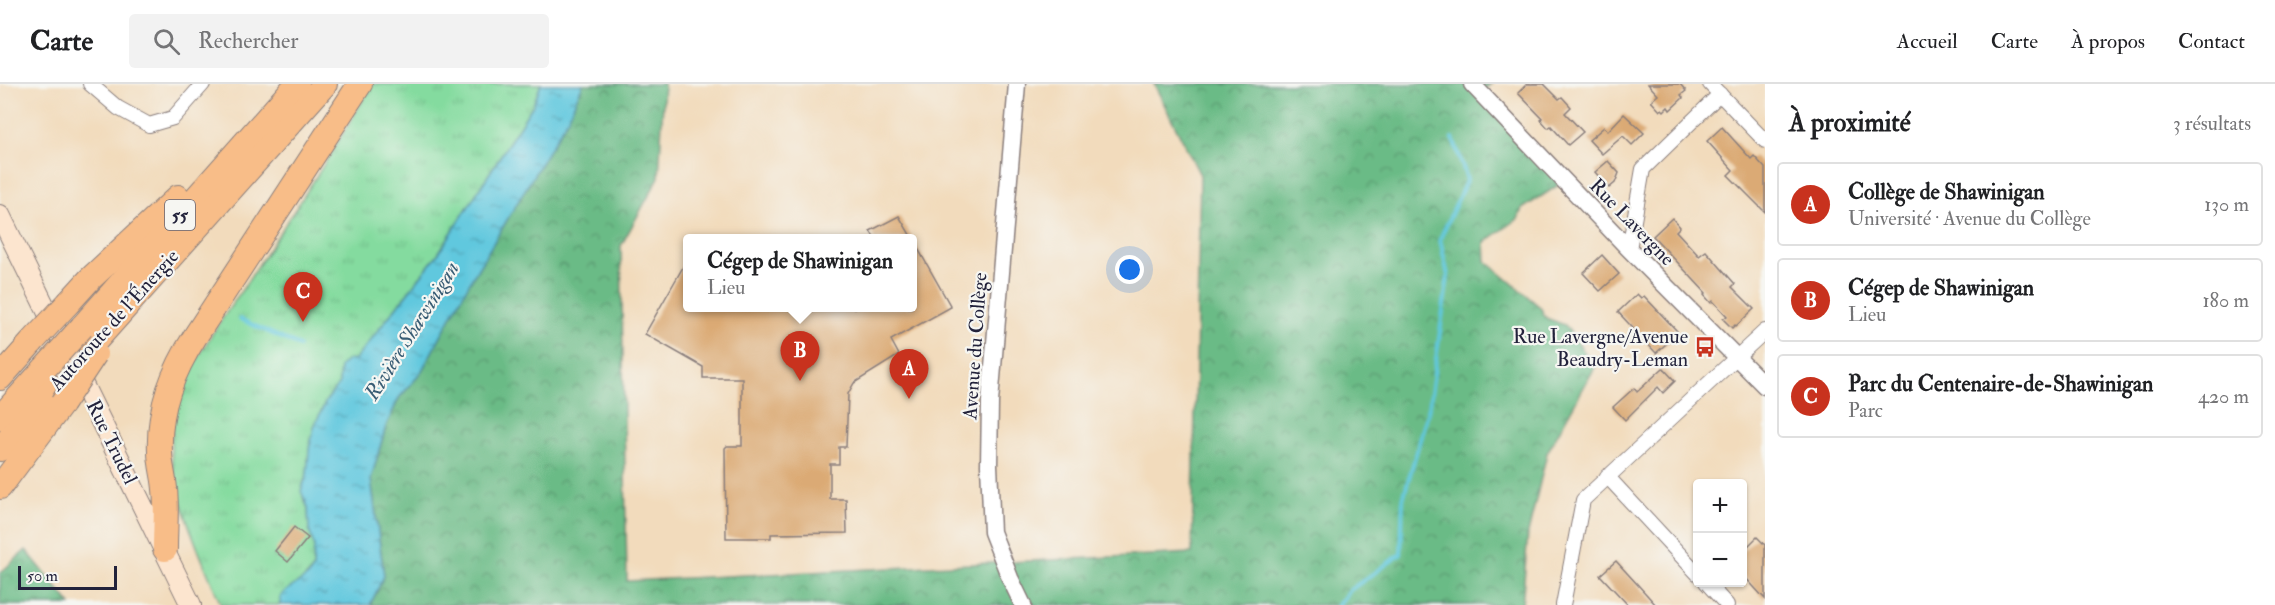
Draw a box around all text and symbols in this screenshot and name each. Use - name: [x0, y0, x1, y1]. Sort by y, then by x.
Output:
- search box: [129, 14, 549, 68]
- text: Carte: [30, 24, 93, 59]
- icon: search: [150, 25, 183, 58]
- text: Rechercher: [198, 27, 298, 55]
- text: Accueil: [1897, 28, 1958, 55]
- text: Carte: [1991, 28, 2038, 55]
- text: À propos: [2071, 28, 2145, 55]
- text: Contact: [2178, 28, 2245, 55]
- text: À proximité: [1789, 107, 1911, 139]
- text: 3 résultats: [2173, 111, 2251, 136]
- street label: Rue Lavergne: [1584, 173, 1680, 271]
- text: Collège de Shawinigan: [1848, 178, 2045, 206]
- text: A: [1804, 192, 1817, 217]
- text: 130 m: [2204, 192, 2249, 217]
- road number: 55: [165, 200, 195, 230]
- text: Université · Avenue du Collège: [1848, 206, 2091, 231]
- popup: [683, 234, 917, 312]
- street label: Autoroute de l'Énergie: [42, 243, 184, 397]
- text: Cégep de Shawinigan: [707, 247, 893, 275]
- your location: [1115, 255, 1144, 284]
- water label: Rivière Shawinigan: [358, 257, 465, 406]
- pin: C: [284, 272, 322, 322]
- street label: Avenue du Collège: [957, 272, 993, 421]
- text: Cégep de Shawinigan: [1848, 274, 2034, 302]
- text: Lieu: [707, 275, 745, 300]
- text: B: [1804, 288, 1817, 313]
- text: 180 m: [2202, 288, 2249, 313]
- text: Lieu: [1848, 302, 1886, 327]
- place label: Rue Lavergne/Avenue Beaudry-Leman: [1513, 324, 1688, 372]
- pin: B: [780, 332, 820, 381]
- bus stop icon: Rue Lavergne/Avenue Beaudry-Leman: [1693, 335, 1717, 359]
- pin: A: [890, 350, 928, 399]
- text: Parc du Centenaire-de-Shawinigan: [1848, 370, 2153, 398]
- text: C: [1803, 384, 1818, 409]
- text: 420 m: [2198, 384, 2249, 409]
- street label: Rue Trudel: [81, 396, 143, 488]
- text: Parc: [1848, 398, 1883, 423]
- map controls: [1693, 479, 1747, 587]
- button: +: [1693, 479, 1747, 533]
- button: −: [1693, 533, 1747, 587]
- scale bar: [18, 563, 117, 590]
- text: 50 m: [27, 566, 58, 586]

